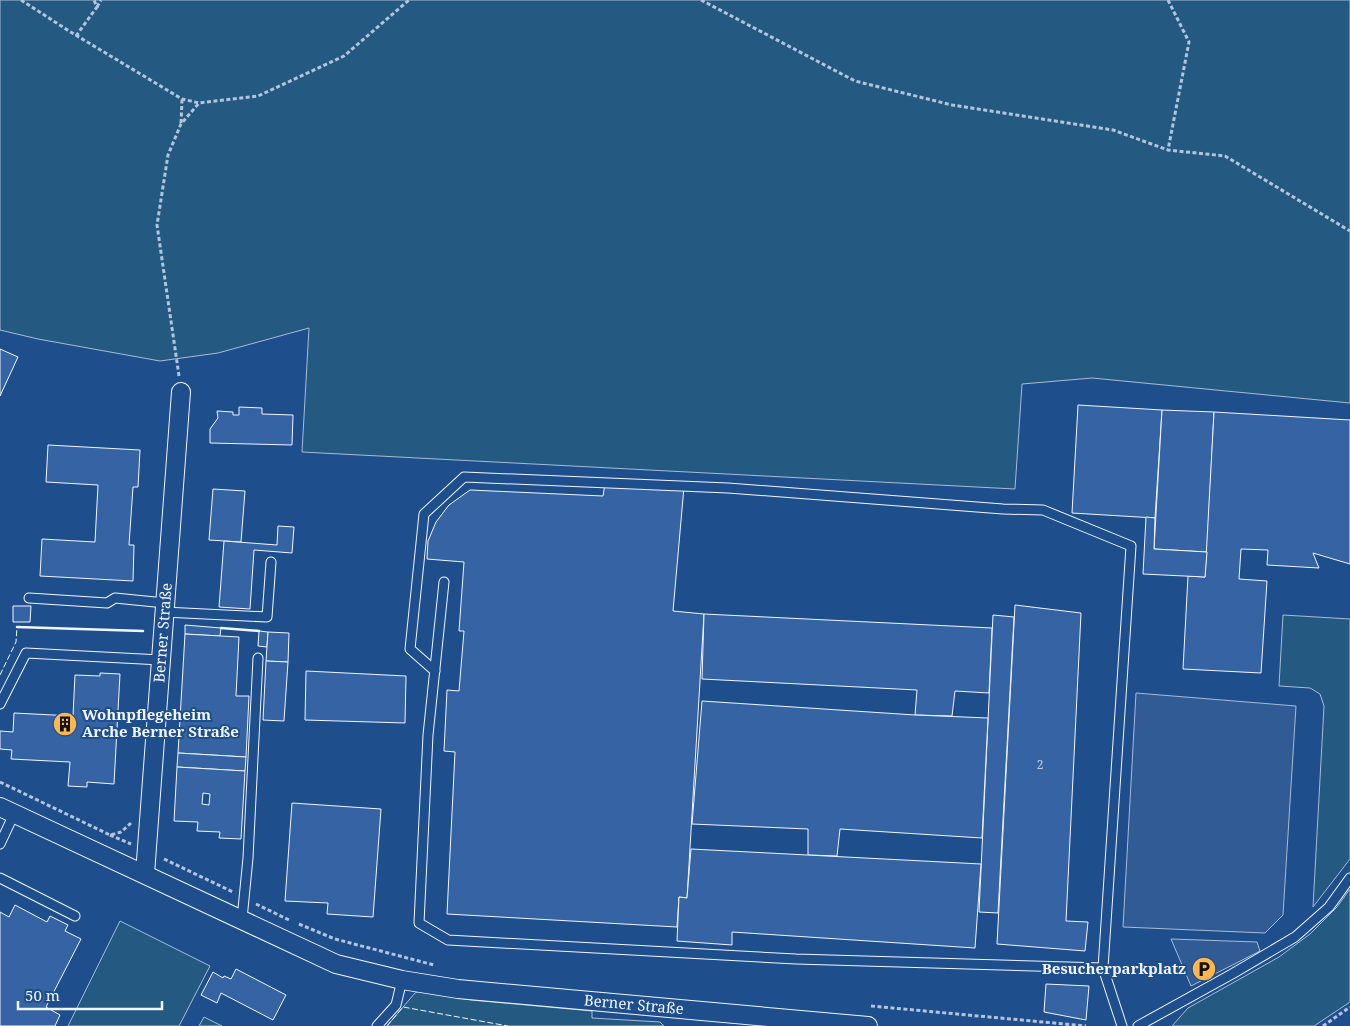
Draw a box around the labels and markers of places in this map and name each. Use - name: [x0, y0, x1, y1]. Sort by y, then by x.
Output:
- place label: Wohnpflegeheim Arche Berner Straße: [82, 704, 239, 741]
- building icon: Wohnpflegeheim Arche Berner Straße: [52, 711, 78, 737]
- parking icon: Besucherparkplatz: [1191, 956, 1217, 982]
- place label: Besucherparkplatz: [1042, 958, 1186, 978]

